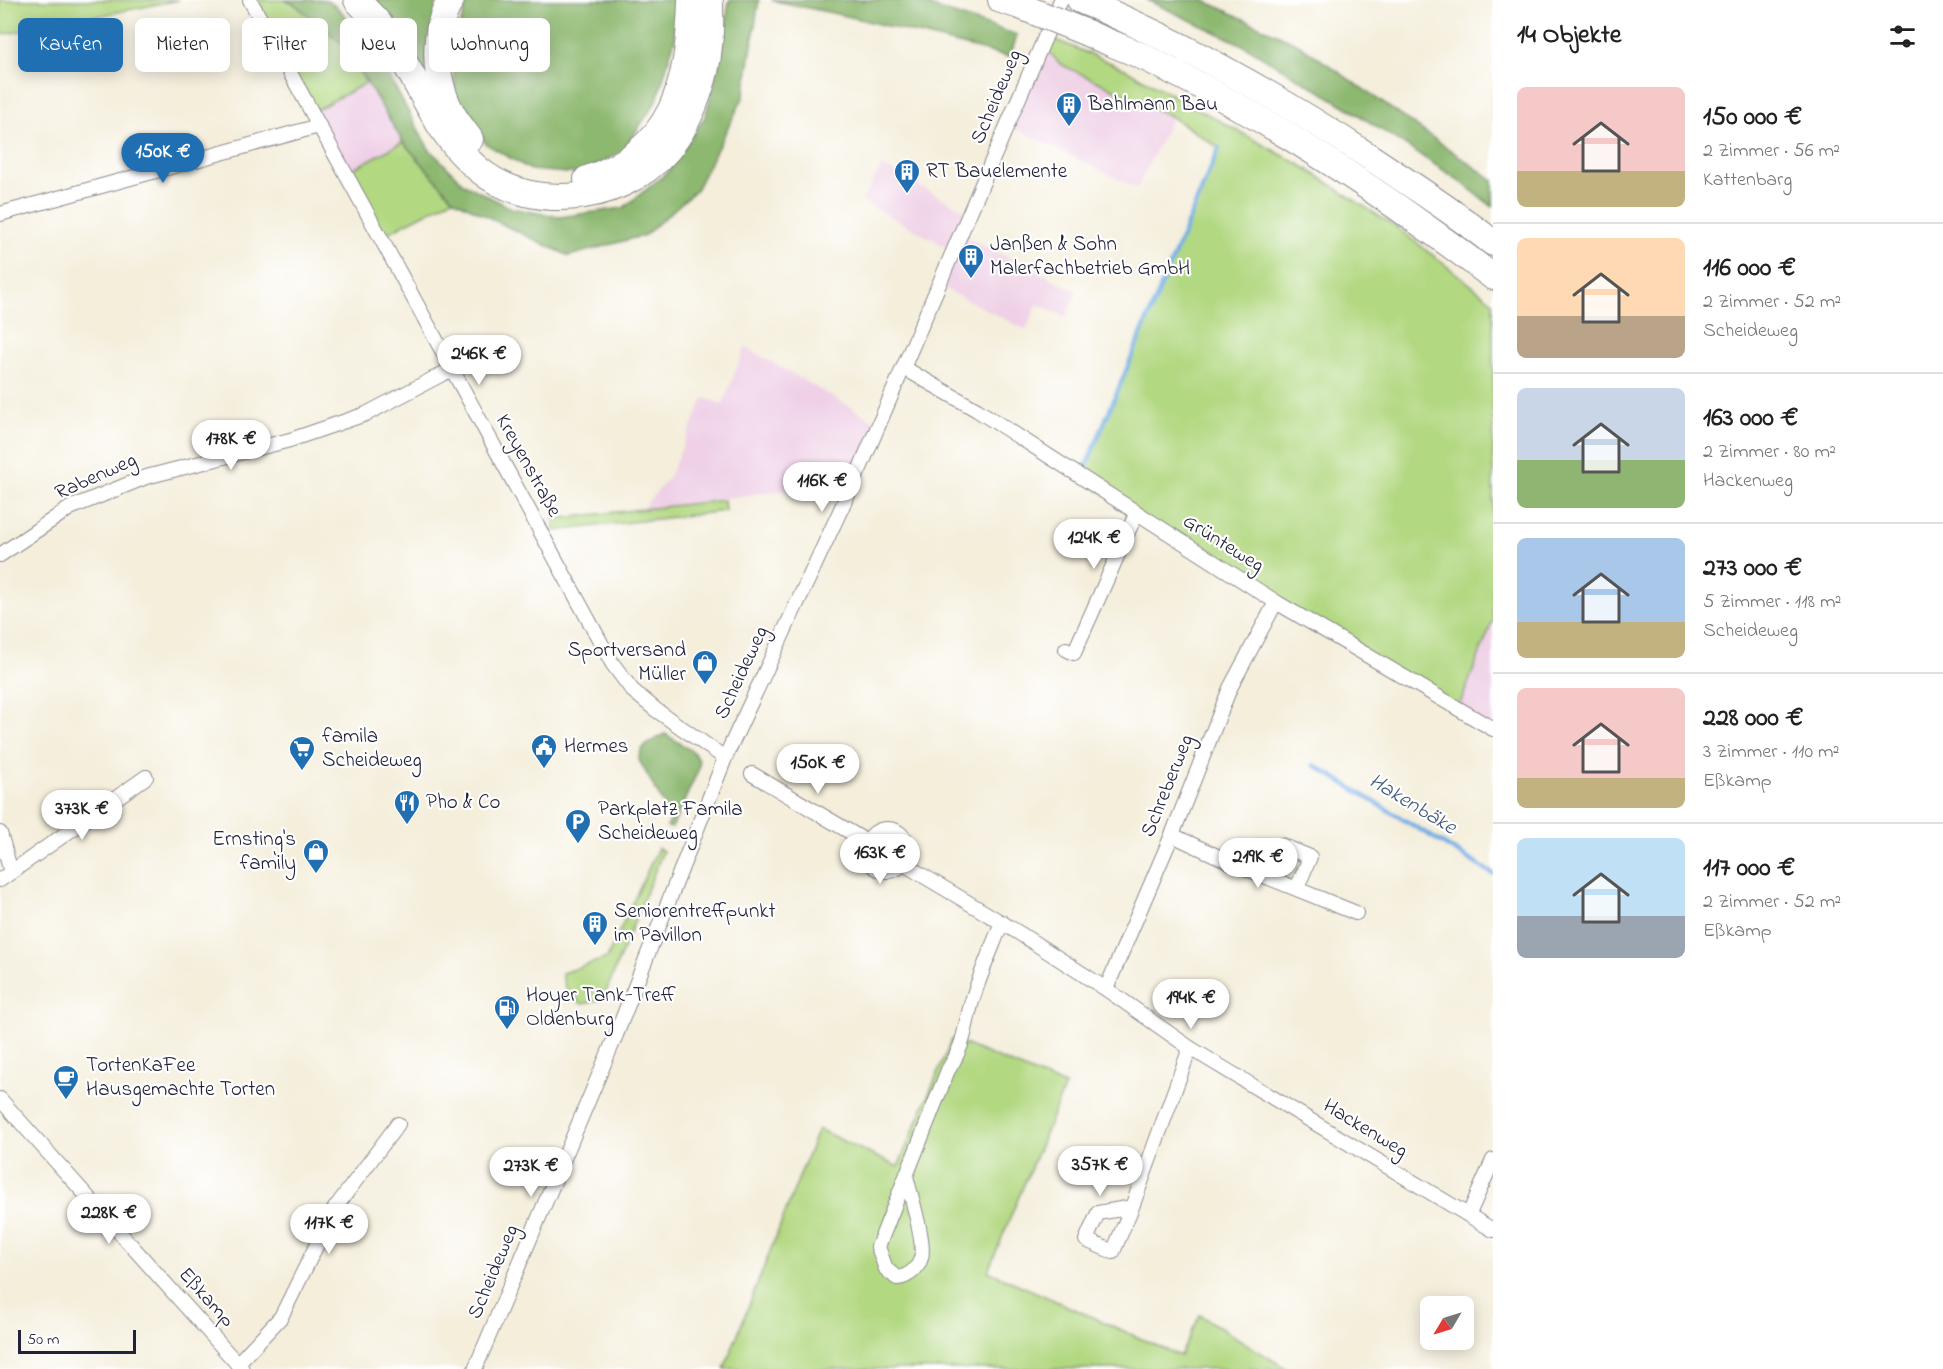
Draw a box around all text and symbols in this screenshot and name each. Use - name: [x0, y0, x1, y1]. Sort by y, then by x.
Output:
- text: 14 Objekte: [1517, 17, 1621, 55]
- chip: Kaufen: [18, 18, 123, 72]
- chip: Mieten: [135, 18, 230, 72]
- chip: Filter: [242, 18, 328, 72]
- chip: Neu: [340, 18, 417, 72]
- chip: Wohnung: [429, 18, 550, 72]
- icon: filters: [1886, 20, 1919, 53]
- street label: Scheideweg: [964, 45, 1032, 150]
- building icon: Bahlmann Bau: [1054, 90, 1084, 128]
- place label: Bahlmann Bau: [1087, 90, 1218, 120]
- text: 150 000 €: [1703, 99, 1802, 137]
- icon: home: [1565, 111, 1637, 183]
- pin: 150K €: [114, 133, 212, 184]
- text: 2 Zimmer · 56 m²: [1703, 137, 1840, 166]
- text: 150K €: [135, 138, 191, 167]
- building icon: RT Bauelemente: [892, 157, 922, 195]
- place label: RT Bauelemente: [926, 157, 1068, 187]
- text: Kattenbarg: [1703, 166, 1792, 195]
- place label: Janßen & Sohn Malerfachbetrieb GmbH: [990, 230, 1190, 284]
- building icon: Janßen & Sohn Malerfachbetrieb GmbH: [956, 242, 986, 280]
- text: 116 000 €: [1703, 250, 1796, 288]
- icon: home: [1565, 262, 1637, 334]
- text: 2 Zimmer · 52 m²: [1703, 288, 1841, 317]
- text: Scheideweg: [1703, 317, 1798, 346]
- pin: 246K €: [430, 335, 528, 386]
- text: 246K €: [451, 340, 507, 369]
- text: 163 000 €: [1703, 400, 1798, 438]
- street label: Kreyenstraße: [486, 409, 569, 524]
- icon: home: [1565, 412, 1637, 484]
- pin: 178K €: [182, 420, 280, 471]
- text: 178K €: [206, 425, 256, 454]
- text: 2 Zimmer · 80 m²: [1703, 438, 1836, 467]
- street label: Rabenweg: [50, 446, 142, 510]
- pin: 116K €: [773, 462, 871, 513]
- text: 116K €: [797, 467, 847, 496]
- text: Hackenweg: [1703, 467, 1793, 496]
- street label: Grünteweg: [1175, 507, 1270, 583]
- pin: 124K €: [1045, 519, 1143, 570]
- text: 124K €: [1067, 524, 1121, 553]
- text: 273 000 €: [1703, 550, 1802, 588]
- icon: home: [1565, 562, 1637, 634]
- text: 5 Zimmer · 118 m²: [1703, 588, 1842, 617]
- text: Scheideweg: [1703, 617, 1798, 646]
- street label: Scheideweg: [707, 621, 779, 725]
- place label: Sportversand Müller: [568, 636, 686, 690]
- shop icon: Sportversand Müller: [690, 648, 720, 686]
- text: 228 000 €: [1703, 700, 1803, 738]
- icon: home: [1565, 712, 1637, 784]
- place label: famila Scheideweg: [322, 722, 422, 778]
- street label: Schreberweg: [1134, 730, 1204, 843]
- public building icon: Hermes: [529, 732, 559, 770]
- place label: Hermes: [564, 732, 629, 762]
- supermarket icon: famila Scheideweg: [287, 734, 317, 772]
- text: 3 Zimmer · 110 m²: [1703, 738, 1840, 767]
- pin: 150K €: [769, 744, 867, 795]
- text: 150K €: [790, 749, 846, 778]
- water label: Hakenbäke: [1362, 766, 1463, 844]
- text: Eßkamp: [1703, 767, 1772, 796]
- restaurant icon: Pho & Co: [392, 788, 422, 826]
- place label: Pho & Co: [426, 788, 500, 818]
- pin: 373K €: [33, 790, 131, 841]
- text: 373K €: [55, 795, 109, 824]
- place label: Parkplatz Famila Scheideweg: [598, 795, 743, 851]
- parking icon: Parkplatz Famila Scheideweg: [563, 807, 593, 845]
- place label: Ernsting's family: [212, 825, 296, 881]
- pin: 163K €: [831, 834, 929, 885]
- shop icon: Ernsting's family: [301, 837, 331, 875]
- pin: 219K €: [1209, 838, 1307, 889]
- text: 163K €: [854, 839, 906, 868]
- text: 219K €: [1233, 843, 1283, 872]
- text: 117 000 €: [1703, 850, 1795, 888]
- icon: home: [1565, 862, 1637, 934]
- text: 2 Zimmer · 52 m²: [1703, 888, 1841, 917]
- place label: Seniorentreffpunkt im Pavillon: [614, 897, 776, 951]
- building icon: Seniorentreffpunkt im Pavillon: [580, 909, 610, 947]
- text: Eßkamp: [1703, 917, 1772, 946]
- pin: 194K €: [1142, 979, 1240, 1030]
- place label: Hoyer Tank-Treff Oldenburg: [526, 981, 677, 1037]
- text: 194K €: [1166, 984, 1216, 1013]
- fuel station icon: Hoyer Tank-Treff Oldenburg: [492, 993, 522, 1031]
- place label: TortenKaFee Hausgemachte Torten: [86, 1051, 275, 1107]
- cafe icon: TortenKaFee Hausgemachte Torten: [51, 1063, 81, 1101]
- street label: Hackenweg: [1316, 1092, 1413, 1168]
- pin: 357K €: [1051, 1146, 1149, 1197]
- pin: 273K €: [482, 1147, 580, 1198]
- text: 357K €: [1072, 1151, 1128, 1180]
- text: 273K €: [503, 1152, 559, 1181]
- pin: 228K €: [60, 1194, 158, 1245]
- text: 228K €: [81, 1199, 137, 1228]
- pin: 117K €: [280, 1204, 378, 1255]
- text: 117K €: [304, 1209, 354, 1238]
- street label: Scheideweg: [461, 1220, 529, 1325]
- street label: Eßkamp: [171, 1261, 241, 1335]
- north arrow: [1420, 1296, 1474, 1350]
- map controls: [1420, 1296, 1474, 1350]
- scale bar: [18, 1327, 136, 1354]
- text: 50 m: [27, 1328, 59, 1352]

